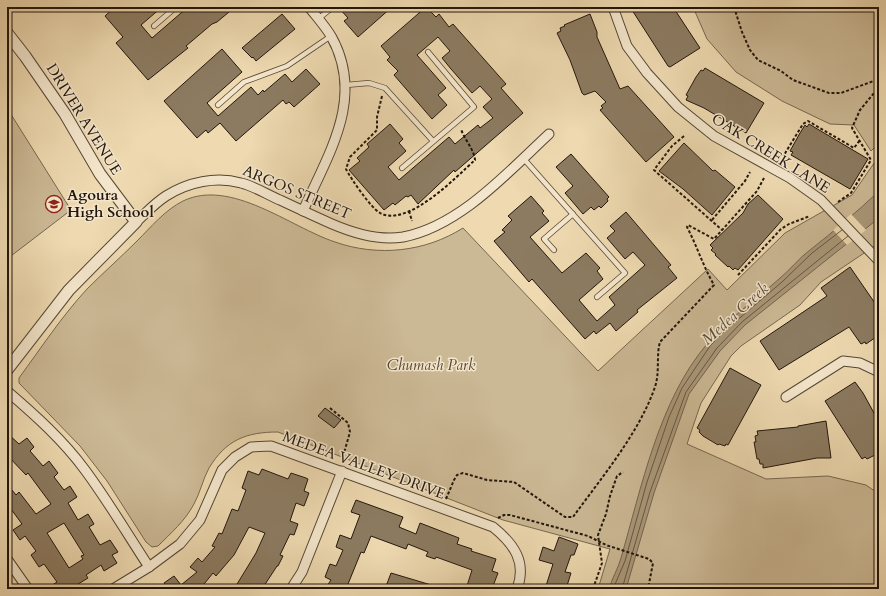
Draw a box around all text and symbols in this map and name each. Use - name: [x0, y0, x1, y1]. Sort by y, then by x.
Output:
- street label: DRIVER AVENUE: [42, 60, 126, 178]
- street label: OAK CREEK LANE: [708, 108, 834, 198]
- street label: ARGOS STREET: [240, 160, 354, 224]
- place label: Agoura High School: [67, 185, 154, 222]
- school or university icon: Agoura High School: [44, 194, 64, 214]
- water label: Medea Creek: [697, 278, 773, 350]
- park label: Chumash Park: [387, 355, 476, 375]
- street label: MEDEA VALLEY DRIVE: [280, 426, 448, 504]

